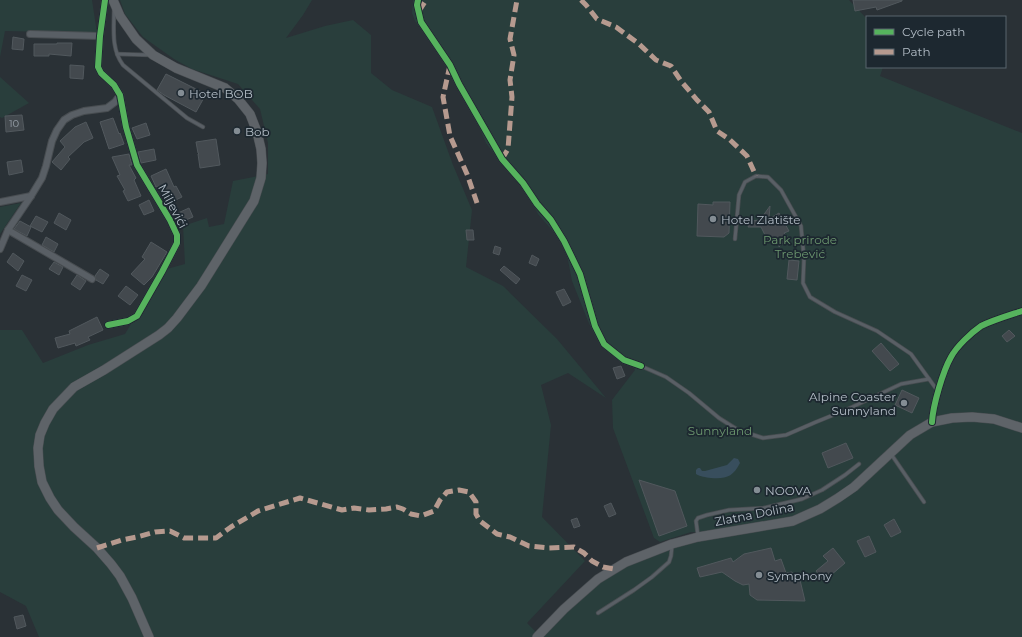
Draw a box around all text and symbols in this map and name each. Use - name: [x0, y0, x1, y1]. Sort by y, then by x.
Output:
- legend: [866, 16, 1006, 68]
- text: Cycle path: [902, 24, 965, 39]
- text: Path: [902, 44, 931, 59]
- place label: Hotel BOB: [189, 86, 253, 101]
- marker: Hotel BOB: [176, 88, 186, 98]
- house number: 10: [9, 117, 19, 130]
- place label: Bob: [245, 124, 270, 139]
- marker: Bob: [232, 126, 242, 136]
- street label: Miljevići: [155, 181, 191, 231]
- place label: Hotel Zlatište: [721, 212, 801, 227]
- marker: Hotel Zlatište: [708, 214, 718, 224]
- park label: Park prirode Trebević: [763, 232, 837, 261]
- place label: Alpine Coaster Sunnyland: [809, 389, 896, 418]
- marker: Alpine Coaster Sunnyland: [899, 398, 909, 408]
- park label: Sunnyland: [688, 423, 752, 438]
- place label: NOOVA: [765, 483, 812, 498]
- marker: NOOVA: [752, 485, 762, 495]
- street label: Zlatna Dolina: [713, 499, 795, 529]
- place label: Symphony: [767, 568, 832, 583]
- marker: Symphony: [754, 570, 764, 580]

